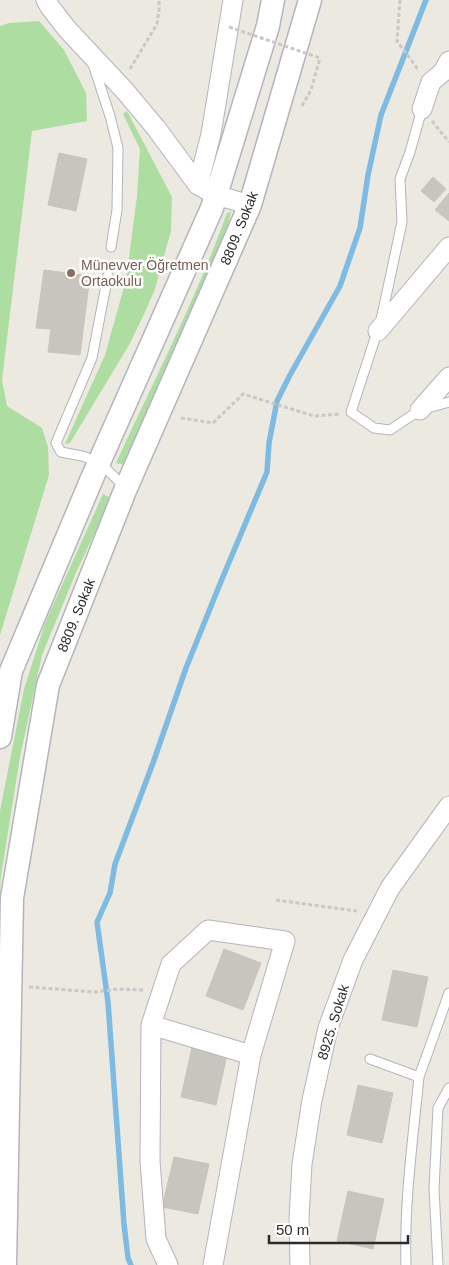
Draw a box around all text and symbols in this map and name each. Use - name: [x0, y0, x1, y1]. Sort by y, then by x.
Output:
- street label: 8809. Sokak: [217, 188, 261, 267]
- place label: Münevver Öğretmen Ortaokulu: [81, 256, 209, 289]
- marker: Münevver Öğretmen Ortaokulu: [65, 267, 77, 279]
- street label: 8809. Sokak: [54, 575, 98, 654]
- street label: 8925. Sokak: [314, 981, 352, 1062]
- scale bar: [269, 1212, 408, 1244]
- text: 50 m: [276, 1221, 309, 1238]

